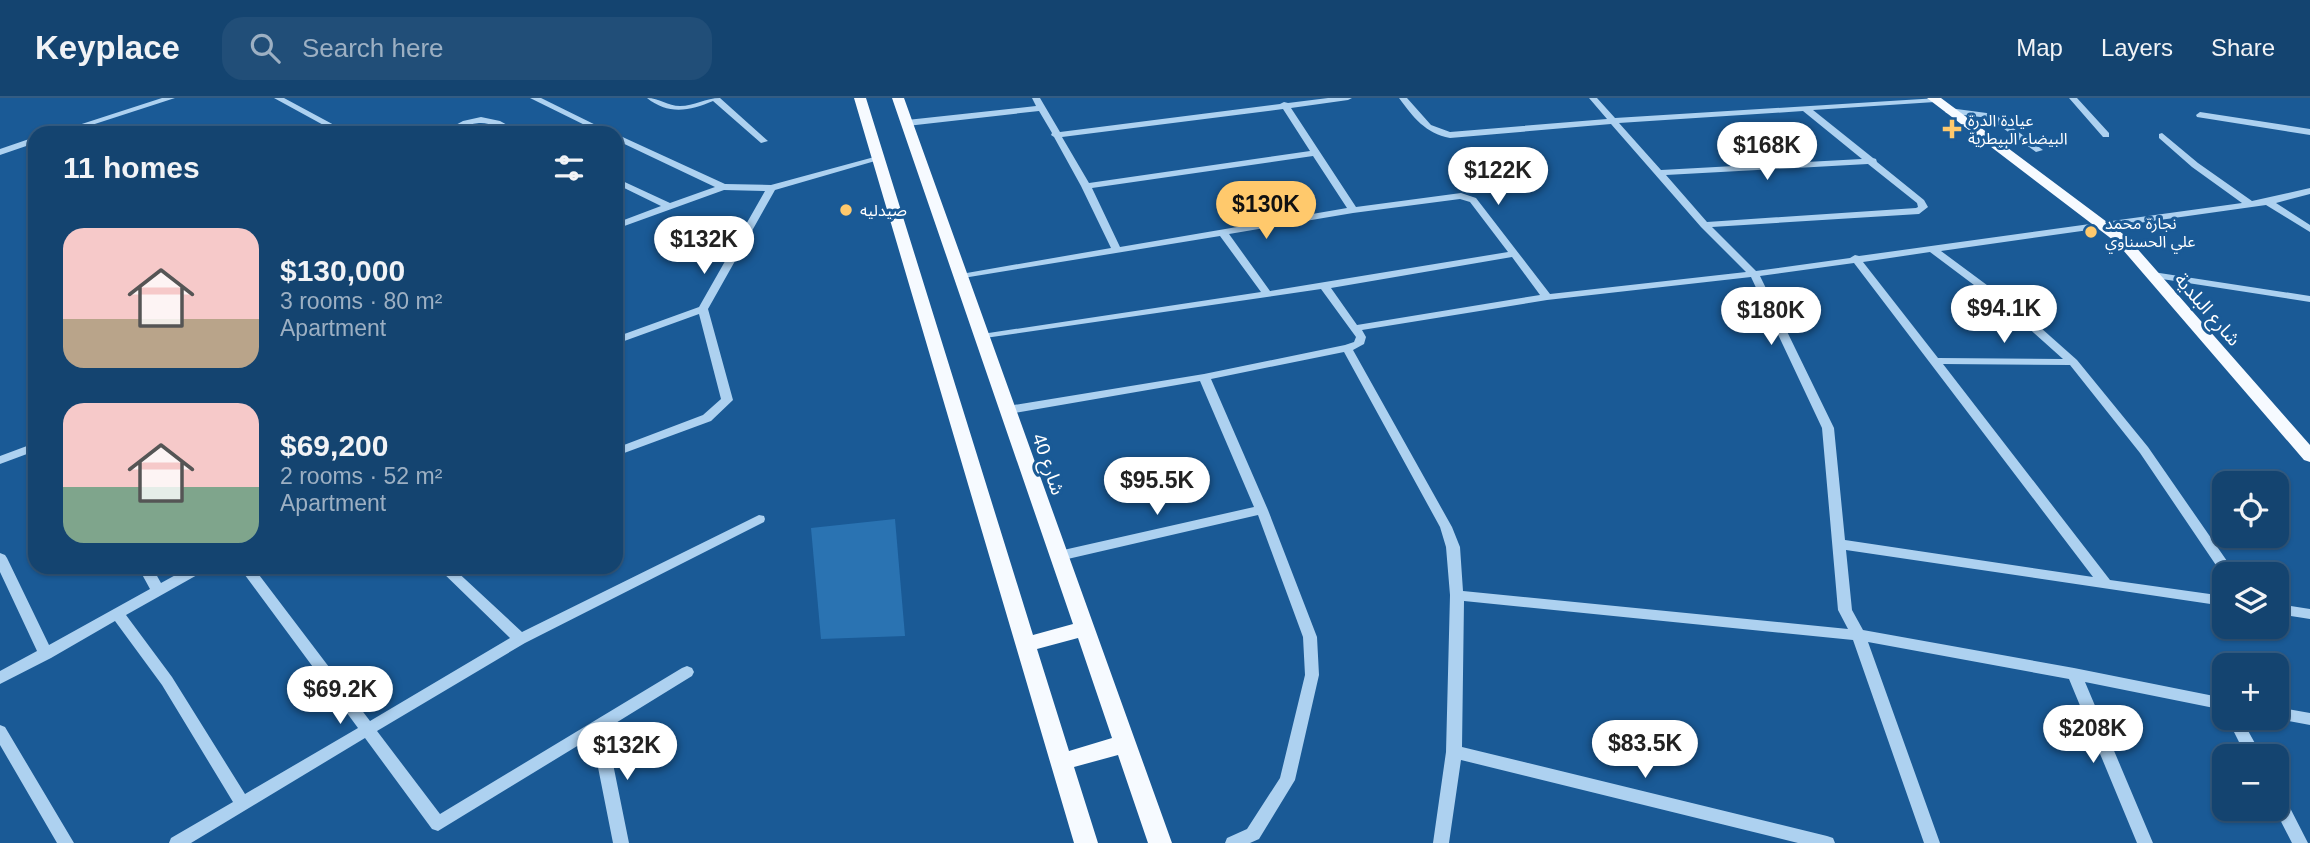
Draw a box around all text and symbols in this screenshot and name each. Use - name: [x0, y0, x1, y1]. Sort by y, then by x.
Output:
- search box: [222, 17, 712, 80]
- text: Keyplace: [35, 29, 180, 66]
- icon: search: [246, 29, 284, 67]
- text: Search here: [302, 33, 444, 63]
- text: Map: [2016, 34, 2063, 61]
- text: Layers: [2101, 34, 2173, 61]
- text: Share: [2211, 34, 2275, 61]
- place label: عيادة الدرة البيضاء البيطرية: [1968, 112, 2068, 148]
- marker: عيادة الدرة البيضاء البيطرية: [1942, 119, 1962, 139]
- pin: $168K: [1718, 122, 1816, 182]
- text: $168K: [1733, 132, 1801, 158]
- pin: $122K: [1449, 148, 1547, 207]
- icon: filters: [550, 149, 588, 187]
- text: 11 homes: [63, 151, 200, 184]
- text: $122K: [1464, 157, 1532, 183]
- pin: $130K: [1217, 181, 1315, 241]
- text: $130K: [1232, 191, 1300, 217]
- marker: صيدليه: [838, 202, 854, 218]
- place label: صيدليه: [860, 202, 907, 219]
- place label: نجارة محمد علي الحسناوي: [2105, 215, 2195, 254]
- pin: $132K: [655, 216, 753, 276]
- marker: نجارة محمد علي الحسناوي: [2083, 224, 2099, 240]
- text: $132K: [670, 226, 738, 252]
- text: $130,000: [280, 254, 405, 287]
- icon: home: [119, 256, 203, 340]
- street label: شارع البلدية: [2168, 269, 2245, 352]
- pin: $94.1K: [1947, 286, 2061, 345]
- text: 3 rooms · 80 m²: [280, 288, 442, 314]
- pin: $180K: [1722, 288, 1820, 347]
- text: $94.1K: [1967, 295, 2041, 321]
- text: $180K: [1737, 297, 1805, 323]
- text: Apartment: [280, 315, 386, 341]
- text: $69,200: [280, 429, 388, 462]
- icon: home: [119, 431, 203, 515]
- street label: شارع 40: [1025, 431, 1069, 499]
- pin: $95.5K: [1100, 458, 1214, 517]
- text: 2 rooms · 52 m²: [280, 463, 442, 489]
- text: $95.5K: [1120, 467, 1194, 493]
- map controls: [2212, 471, 2289, 821]
- button: locate: [2212, 471, 2289, 548]
- text: Apartment: [280, 490, 386, 516]
- button: layers: [2212, 562, 2289, 639]
- button: +: [2212, 653, 2289, 730]
- pin: $69.2K: [283, 666, 397, 726]
- text: $69.2K: [303, 676, 377, 702]
- pin: $208K: [2044, 706, 2142, 765]
- text: $208K: [2059, 715, 2127, 741]
- pin: $83.5K: [1588, 720, 1702, 780]
- pin: $132K: [578, 722, 676, 782]
- text: $83.5K: [1608, 730, 1682, 756]
- text: $132K: [593, 732, 661, 758]
- button: −: [2212, 744, 2289, 821]

